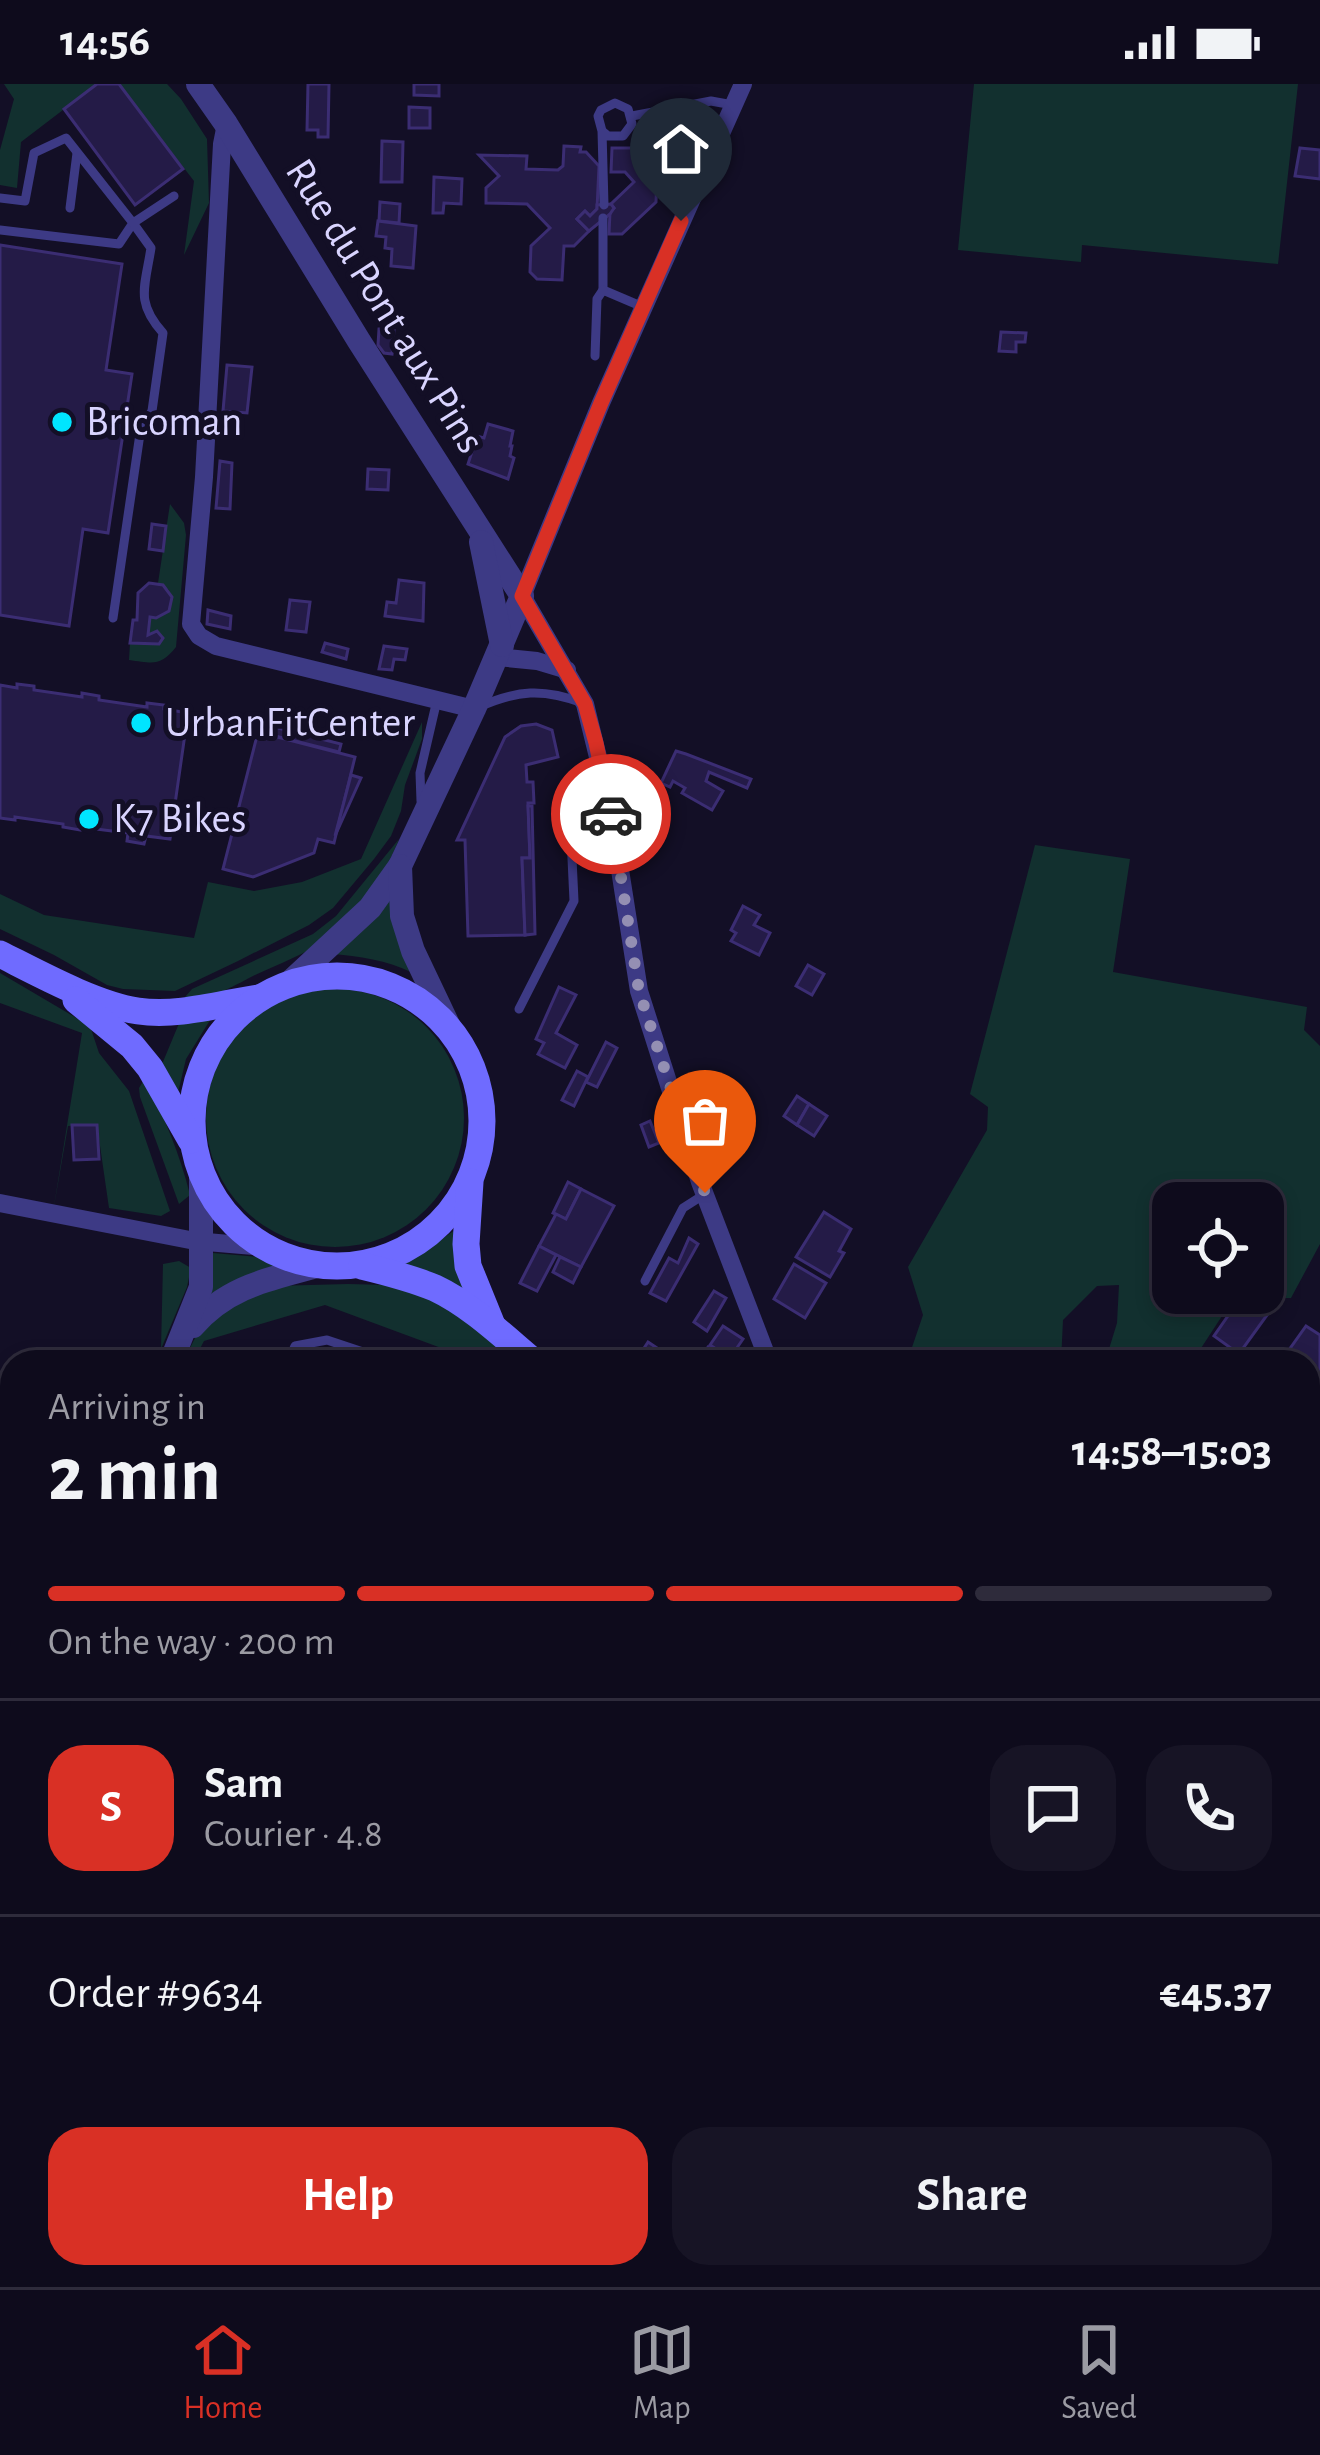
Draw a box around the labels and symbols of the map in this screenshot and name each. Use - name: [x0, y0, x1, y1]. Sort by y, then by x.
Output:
- pin: [630, 98, 732, 221]
- street label: Rue du Pont aux Pins: [278, 152, 492, 460]
- place label: Bricoman: [86, 401, 243, 443]
- marker: Bricoman: [49, 409, 75, 435]
- place label: UrbanFitCenter: [165, 702, 415, 744]
- marker: UrbanFitCenter: [128, 710, 154, 736]
- courier: [551, 754, 671, 874]
- place label: K7 Bikes: [113, 798, 247, 840]
- marker: K7 Bikes: [76, 806, 102, 832]
- pin: [654, 1070, 756, 1193]

